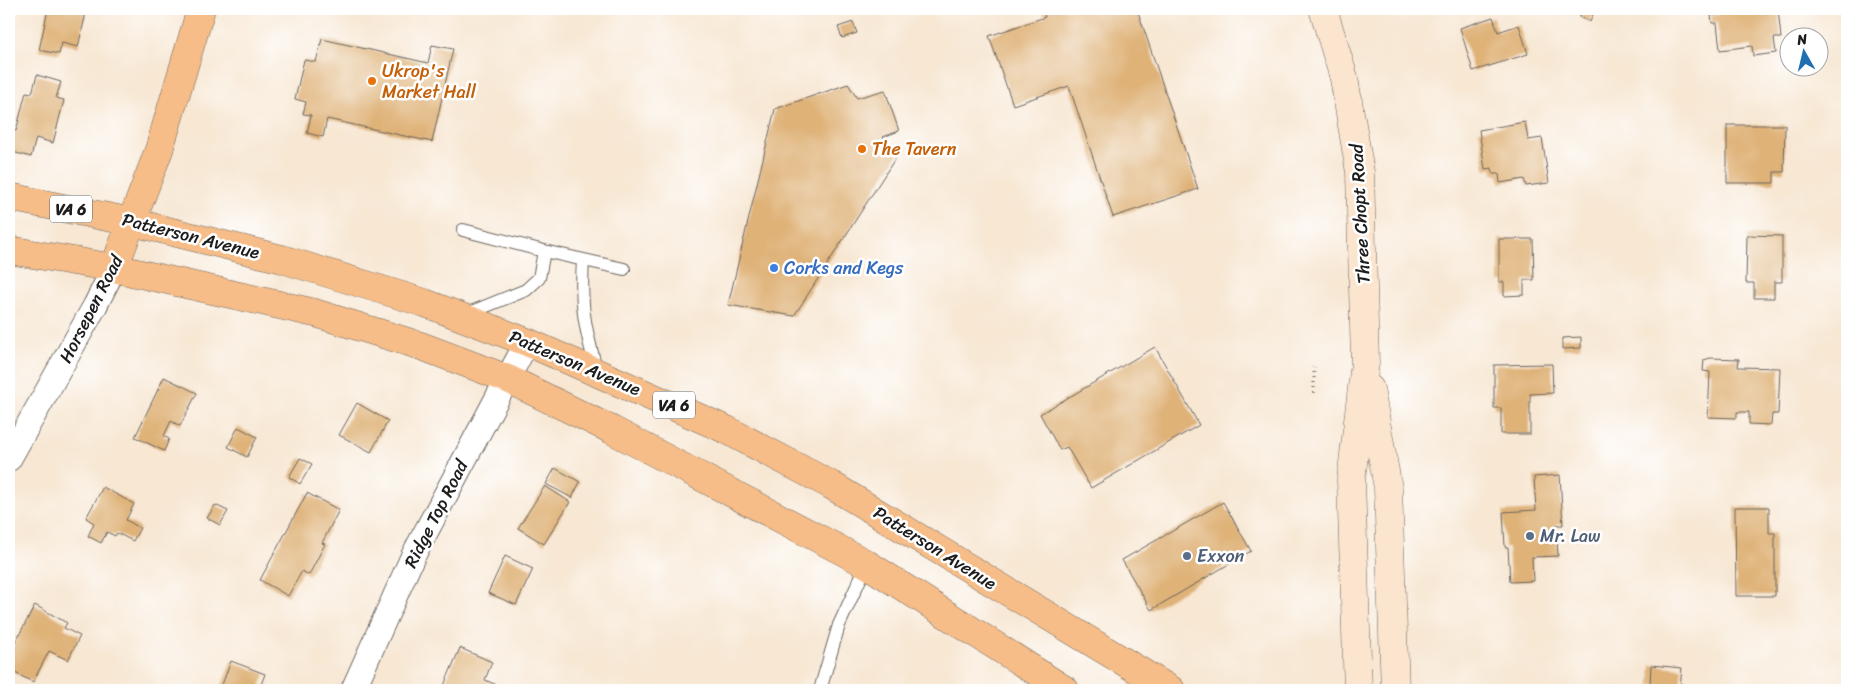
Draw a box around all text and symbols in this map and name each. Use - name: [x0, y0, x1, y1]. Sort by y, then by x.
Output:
- text: N: [1795, 27, 1809, 53]
- north arrow: [1778, 28, 1828, 78]
- place label: Ukrop's Market Hall: [382, 55, 477, 108]
- marker: Ukrop's Market Hall: [366, 75, 378, 87]
- place label: The Tavern: [872, 133, 957, 165]
- street label: Three Chopt Road: [1340, 142, 1380, 285]
- marker: The Tavern: [856, 143, 868, 155]
- road number: VA 6: [50, 195, 92, 222]
- street label: Patterson Avenue: [119, 203, 263, 269]
- street label: Horsepen Road: [50, 248, 133, 369]
- place label: Corks and Kegs: [784, 252, 904, 284]
- marker: Corks and Kegs: [768, 262, 780, 274]
- street label: Patterson Avenue: [504, 321, 646, 405]
- road number: VA 6: [653, 392, 695, 418]
- street label: Ridge Top Road: [395, 453, 478, 574]
- street label: Patterson Avenue: [867, 497, 1003, 599]
- place label: Mr. Law: [1540, 520, 1601, 552]
- marker: Mr. Law: [1524, 530, 1536, 542]
- place label: Exxon: [1197, 540, 1245, 572]
- marker: Exxon: [1181, 550, 1193, 562]

